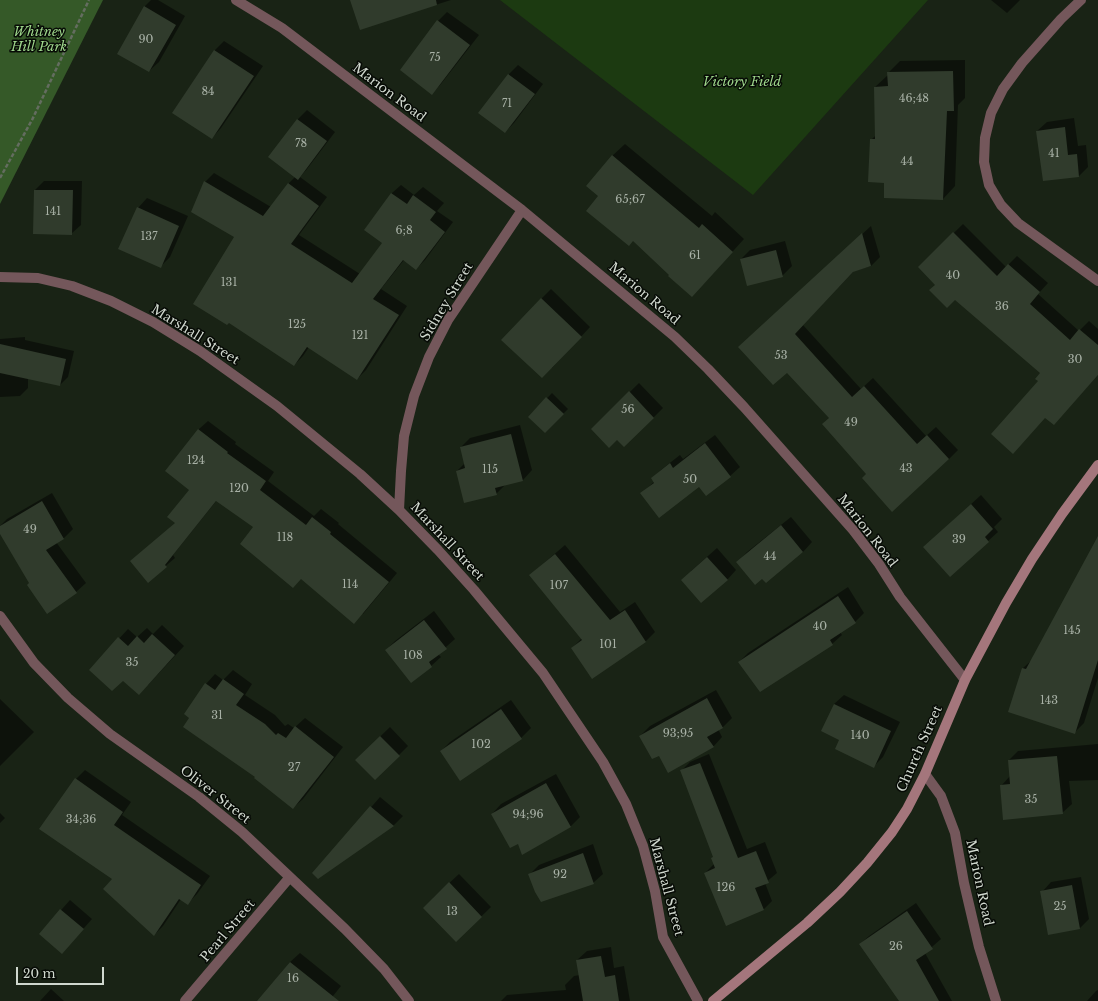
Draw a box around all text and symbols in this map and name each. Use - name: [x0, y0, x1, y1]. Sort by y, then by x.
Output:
- park label: Whitney Hill Park: [11, 24, 67, 55]
- house number: 90: [139, 33, 153, 47]
- house number: 75: [429, 51, 441, 65]
- street label: Marion Road: [349, 60, 429, 126]
- park label: Victory Field: [703, 74, 781, 90]
- house number: 84: [201, 85, 215, 99]
- house number: 46;48: [899, 92, 929, 106]
- house number: 71: [502, 97, 512, 111]
- house number: 78: [295, 137, 307, 151]
- house number: 41: [1048, 147, 1060, 161]
- house number: 44: [901, 155, 913, 169]
- house number: 65;67: [615, 193, 645, 207]
- house number: 141: [45, 205, 61, 219]
- house number: 6;8: [395, 224, 413, 238]
- house number: 137: [140, 230, 158, 244]
- house number: 61: [689, 249, 701, 263]
- street label: Sidney Street: [417, 260, 477, 344]
- street label: Marion Road: [605, 260, 683, 328]
- house number: 40: [946, 269, 960, 283]
- house number: 131: [221, 276, 237, 290]
- house number: 36: [995, 300, 1009, 314]
- street label: Marshall Street: [148, 302, 242, 368]
- house number: 125: [288, 318, 306, 332]
- house number: 121: [352, 329, 368, 343]
- house number: 53: [774, 349, 788, 363]
- house number: 30: [1068, 353, 1082, 367]
- house number: 56: [621, 403, 635, 417]
- house number: 49: [844, 416, 858, 430]
- house number: 124: [187, 454, 205, 468]
- house number: 43: [899, 462, 913, 476]
- house number: 115: [482, 463, 498, 477]
- house number: 50: [683, 473, 697, 487]
- house number: 120: [229, 482, 249, 496]
- street label: Marion Road: [834, 492, 900, 570]
- street label: Marshall Street: [407, 500, 487, 584]
- house number: 49: [23, 523, 37, 537]
- house number: 118: [277, 531, 293, 545]
- house number: 39: [952, 533, 966, 547]
- house number: 44: [764, 550, 776, 564]
- house number: 114: [342, 578, 358, 592]
- house number: 107: [550, 579, 568, 593]
- house number: 40: [813, 620, 827, 634]
- house number: 145: [1063, 624, 1081, 638]
- house number: 101: [599, 638, 617, 652]
- house number: 108: [403, 649, 423, 663]
- house number: 35: [125, 656, 139, 670]
- house number: 143: [1040, 694, 1058, 708]
- street label: Church Street: [894, 703, 946, 795]
- house number: 31: [211, 709, 223, 723]
- house number: 93;95: [663, 727, 693, 741]
- house number: 140: [850, 729, 870, 743]
- house number: 102: [471, 738, 491, 752]
- house number: 27: [288, 761, 300, 775]
- street label: Oliver Street: [177, 763, 253, 827]
- house number: 35: [1024, 793, 1038, 807]
- house number: 94;96: [512, 808, 544, 822]
- house number: 34;36: [66, 813, 96, 827]
- street label: Marshall Street: [645, 836, 687, 938]
- street label: Marion Road: [962, 838, 996, 928]
- house number: 92: [553, 868, 567, 882]
- house number: 126: [717, 881, 735, 895]
- street label: Pearl Street: [197, 897, 259, 965]
- house number: 25: [1053, 900, 1067, 914]
- house number: 13: [446, 905, 458, 919]
- house number: 26: [889, 940, 903, 954]
- scale bar: [18, 959, 106, 985]
- text: 20 m: [23, 966, 55, 981]
- house number: 16: [287, 972, 299, 986]

